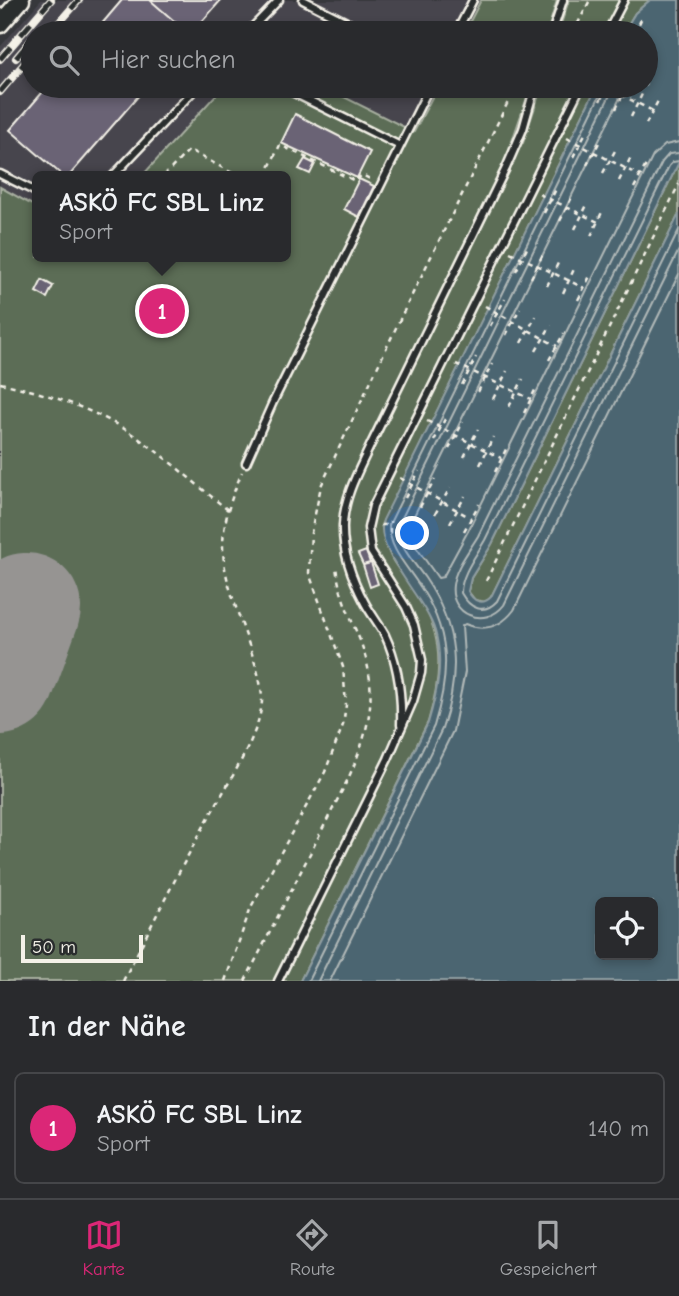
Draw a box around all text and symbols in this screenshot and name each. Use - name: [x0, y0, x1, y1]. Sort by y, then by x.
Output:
- search box: [21, 21, 658, 98]
- icon: search: [45, 41, 83, 79]
- text: Hier suchen: [101, 45, 236, 75]
- popup: [32, 171, 291, 262]
- text: ASKÖ FC SBL Linz: [59, 188, 264, 218]
- text: Sport: [59, 218, 112, 245]
- pin: 1: [139, 285, 185, 337]
- your location: [395, 516, 429, 550]
- map controls: [595, 897, 658, 960]
- button: locate: [595, 897, 658, 960]
- scale bar: [21, 932, 144, 964]
- text: 50 m: [32, 936, 76, 958]
- text: In der Nähe: [28, 1009, 186, 1044]
- text: ASKÖ FC SBL Linz: [97, 1100, 302, 1130]
- text: 1: [48, 1115, 58, 1142]
- text: 140 m: [588, 1115, 649, 1142]
- text: Sport: [97, 1130, 150, 1157]
- tab: Karte: [82, 1216, 125, 1280]
- tab: Route: [290, 1216, 335, 1280]
- tab: Gespeichert: [500, 1216, 597, 1280]

